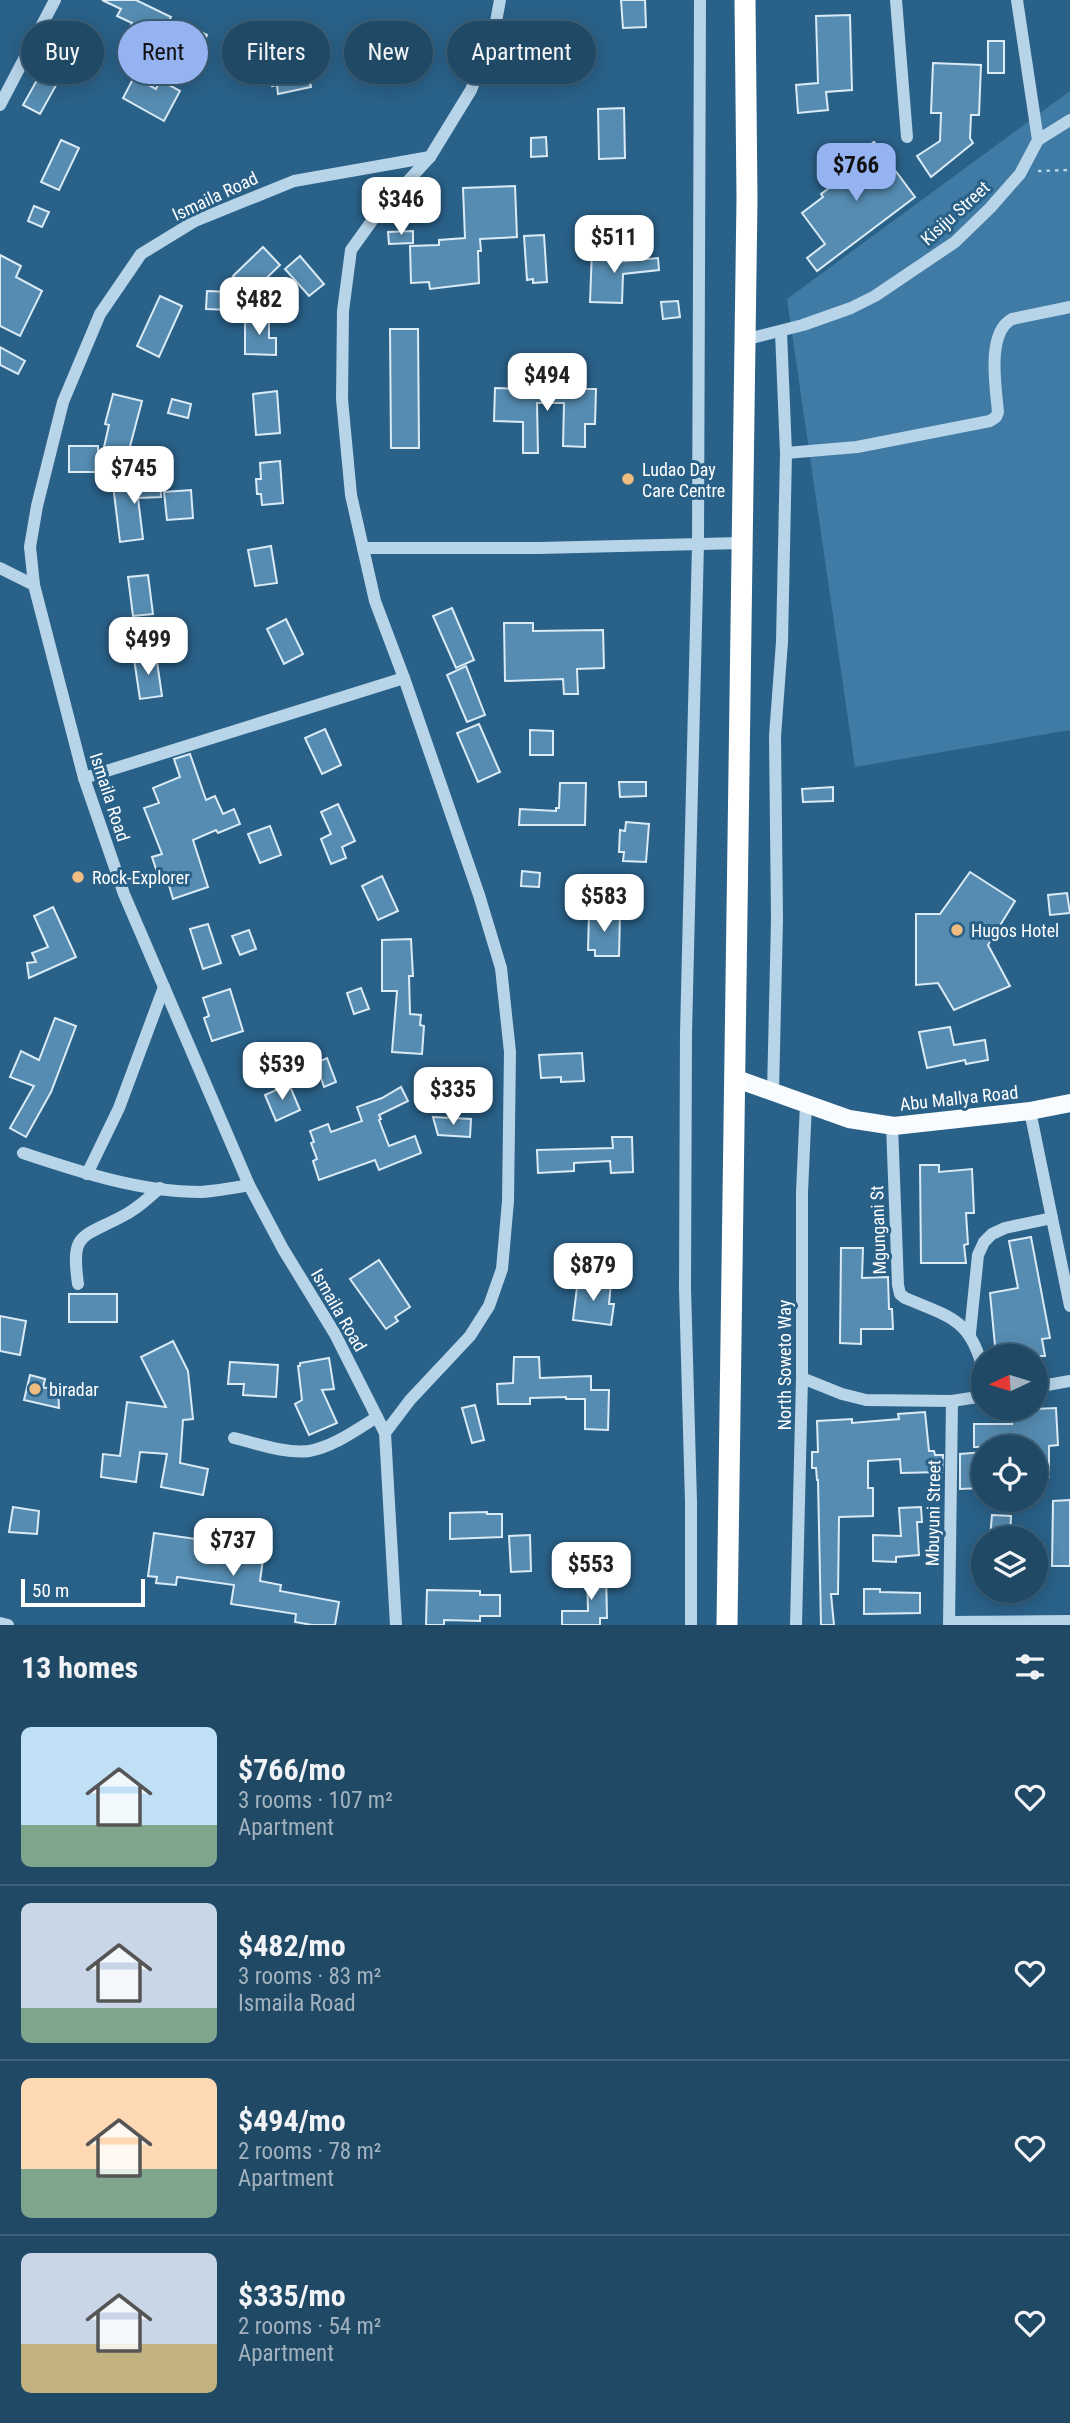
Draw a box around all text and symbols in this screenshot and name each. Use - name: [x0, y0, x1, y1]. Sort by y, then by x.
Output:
- chip: Buy: [21, 21, 104, 84]
- chip: Rent: [118, 21, 208, 84]
- chip: Filters: [222, 21, 330, 84]
- chip: New: [344, 21, 433, 84]
- chip: Apartment: [447, 21, 596, 84]
- pin: $766: [815, 144, 897, 203]
- text: $766: [833, 152, 879, 179]
- street label: Ismaila Road: [169, 167, 261, 225]
- pin: $346: [360, 177, 442, 237]
- street label: Kisiju Street: [916, 177, 994, 249]
- text: $346: [378, 186, 424, 213]
- pin: $511: [573, 216, 655, 275]
- text: $511: [591, 224, 637, 251]
- pin: $482: [218, 278, 300, 337]
- text: $482: [236, 286, 282, 313]
- pin: $494: [506, 354, 588, 413]
- text: $494: [524, 362, 570, 389]
- pin: $745: [93, 447, 175, 506]
- text: $745: [111, 455, 157, 482]
- place label: Ludao Day Care Centre: [642, 459, 725, 501]
- marker: Ludao Day Care Centre: [620, 471, 636, 487]
- pin: $499: [107, 618, 189, 677]
- text: $499: [125, 626, 171, 653]
- street label: Ismaila Road: [86, 750, 134, 844]
- place label: Rock-Explorer: [92, 867, 190, 888]
- marker: Rock-Explorer: [70, 869, 86, 885]
- pin: $583: [563, 874, 645, 934]
- text: $583: [581, 883, 627, 910]
- place label: Hugos Hotel: [971, 920, 1059, 941]
- marker: Hugos Hotel: [949, 922, 965, 938]
- pin: $539: [241, 1042, 323, 1102]
- text: $539: [259, 1051, 305, 1078]
- pin: $335: [412, 1068, 494, 1127]
- text: $335: [430, 1076, 476, 1103]
- street label: Abu Mallya Road: [899, 1081, 1019, 1115]
- street label: Mgungani St: [866, 1185, 890, 1275]
- pin: $879: [552, 1244, 634, 1303]
- text: $879: [570, 1252, 616, 1279]
- street label: Ismaila Road: [307, 1265, 371, 1355]
- street label: North Soweto Way: [774, 1299, 795, 1430]
- north arrow: [971, 1344, 1048, 1421]
- map controls: [971, 1344, 1048, 1603]
- place label: biradar: [49, 1379, 99, 1400]
- marker: biradar: [27, 1381, 43, 1397]
- button: locate: [971, 1435, 1048, 1512]
- street label: Mbuyuni Street: [922, 1460, 944, 1566]
- pin: $737: [192, 1518, 274, 1578]
- button: layers: [971, 1526, 1048, 1603]
- text: $737: [210, 1527, 256, 1554]
- pin: $553: [550, 1542, 632, 1602]
- text: $553: [568, 1551, 614, 1578]
- scale bar: [21, 1576, 145, 1608]
- text: 50 m: [32, 1579, 69, 1602]
- icon: filters: [1011, 1648, 1049, 1686]
- text: 13 homes: [21, 1650, 138, 1685]
- text: $766/mo: [238, 1752, 346, 1787]
- icon: home: [77, 1755, 161, 1839]
- icon: heart: [1011, 1778, 1049, 1816]
- text: 3 rooms · 107 m²: [238, 1787, 393, 1814]
- text: Apartment: [238, 1814, 334, 1841]
- text: $482/mo: [238, 1928, 346, 1963]
- icon: home: [77, 1931, 161, 2015]
- icon: heart: [1011, 1954, 1049, 1992]
- text: 3 rooms · 83 m²: [238, 1963, 381, 1990]
- text: Ismaila Road: [238, 1990, 356, 2017]
- text: $494/mo: [238, 2103, 346, 2138]
- icon: home: [77, 2106, 161, 2190]
- icon: heart: [1011, 2129, 1049, 2167]
- text: 2 rooms · 78 m²: [238, 2138, 381, 2165]
- text: Apartment: [238, 2165, 334, 2192]
- text: $335/mo: [238, 2278, 346, 2313]
- icon: home: [77, 2281, 161, 2365]
- icon: heart: [1011, 2304, 1049, 2342]
- text: 2 rooms · 54 m²: [238, 2313, 381, 2340]
- text: Apartment: [238, 2340, 334, 2367]

